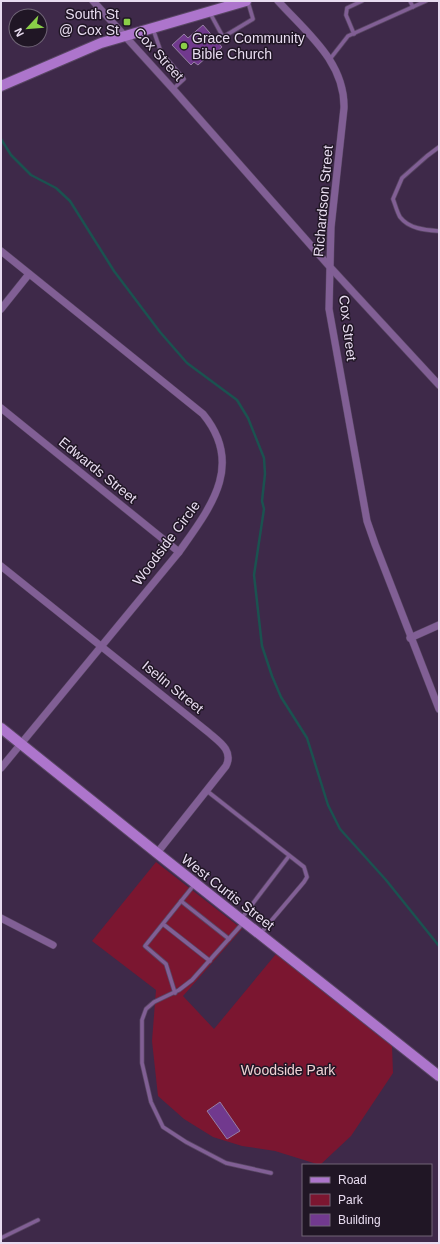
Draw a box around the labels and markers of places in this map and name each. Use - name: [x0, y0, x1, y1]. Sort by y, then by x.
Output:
- place label: South St @ Cox St: [59, 6, 119, 38]
- marker: South St @ Cox St: [122, 17, 132, 27]
- place label: Grace Community Bible Church: [192, 30, 305, 62]
- marker: Grace Community Bible Church: [179, 41, 189, 51]

